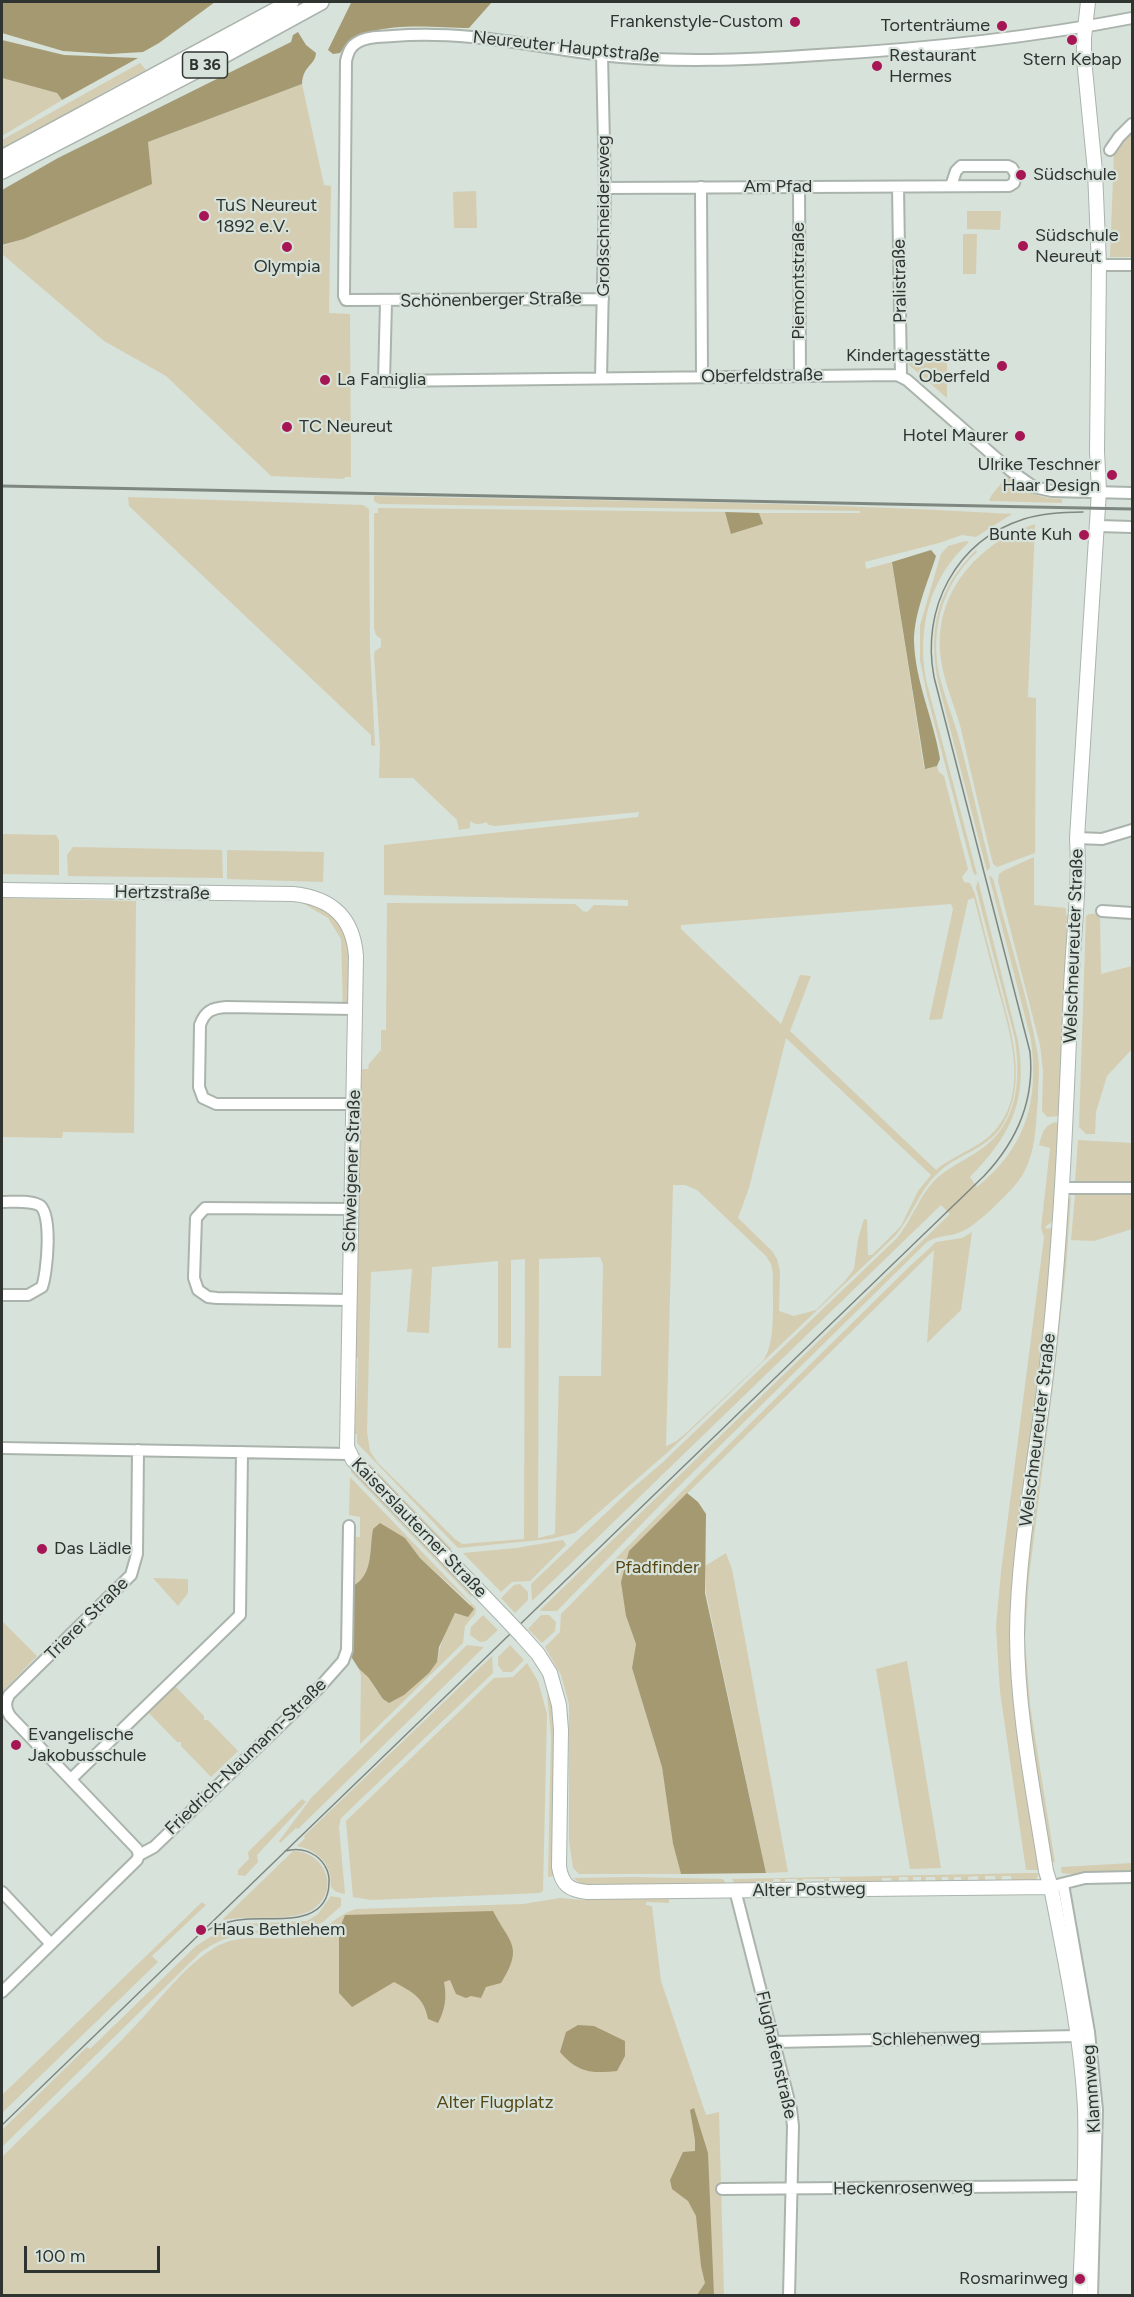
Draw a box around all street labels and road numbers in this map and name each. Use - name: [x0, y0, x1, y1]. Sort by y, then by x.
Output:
- street label: Neureuter Hauptstraße: [472, 26, 660, 68]
- road number: B 36: [182, 52, 228, 78]
- street label: Großschneidersweg: [593, 135, 615, 297]
- street label: Am Pfad: [744, 176, 812, 198]
- street label: Piemontstraße: [788, 222, 810, 340]
- street label: Pralistraße: [888, 239, 912, 323]
- street label: Schönenberger Straße: [400, 288, 582, 312]
- street label: Oberfeldstraße: [701, 364, 823, 388]
- street label: Welschneureuter Straße: [1060, 848, 1088, 1044]
- street label: Hertzstraße: [114, 881, 210, 905]
- street label: Schweigener Straße: [338, 1089, 366, 1253]
- street label: Welschneureuter Straße: [1015, 1332, 1061, 1528]
- street label: Kaiserslauterner Straße: [347, 1454, 491, 1602]
- street label: Trierer Straße: [41, 1573, 133, 1665]
- street label: Friedrich-Naumann-Straße: [161, 1674, 331, 1840]
- street label: Alter Postweg: [752, 1878, 866, 1902]
- street label: Flughafenstraße: [751, 1989, 801, 2121]
- street label: Schlehenweg: [871, 2027, 981, 2051]
- street label: Klammweg: [1078, 2044, 1106, 2134]
- street label: Heckenrosenweg: [833, 2176, 973, 2200]

